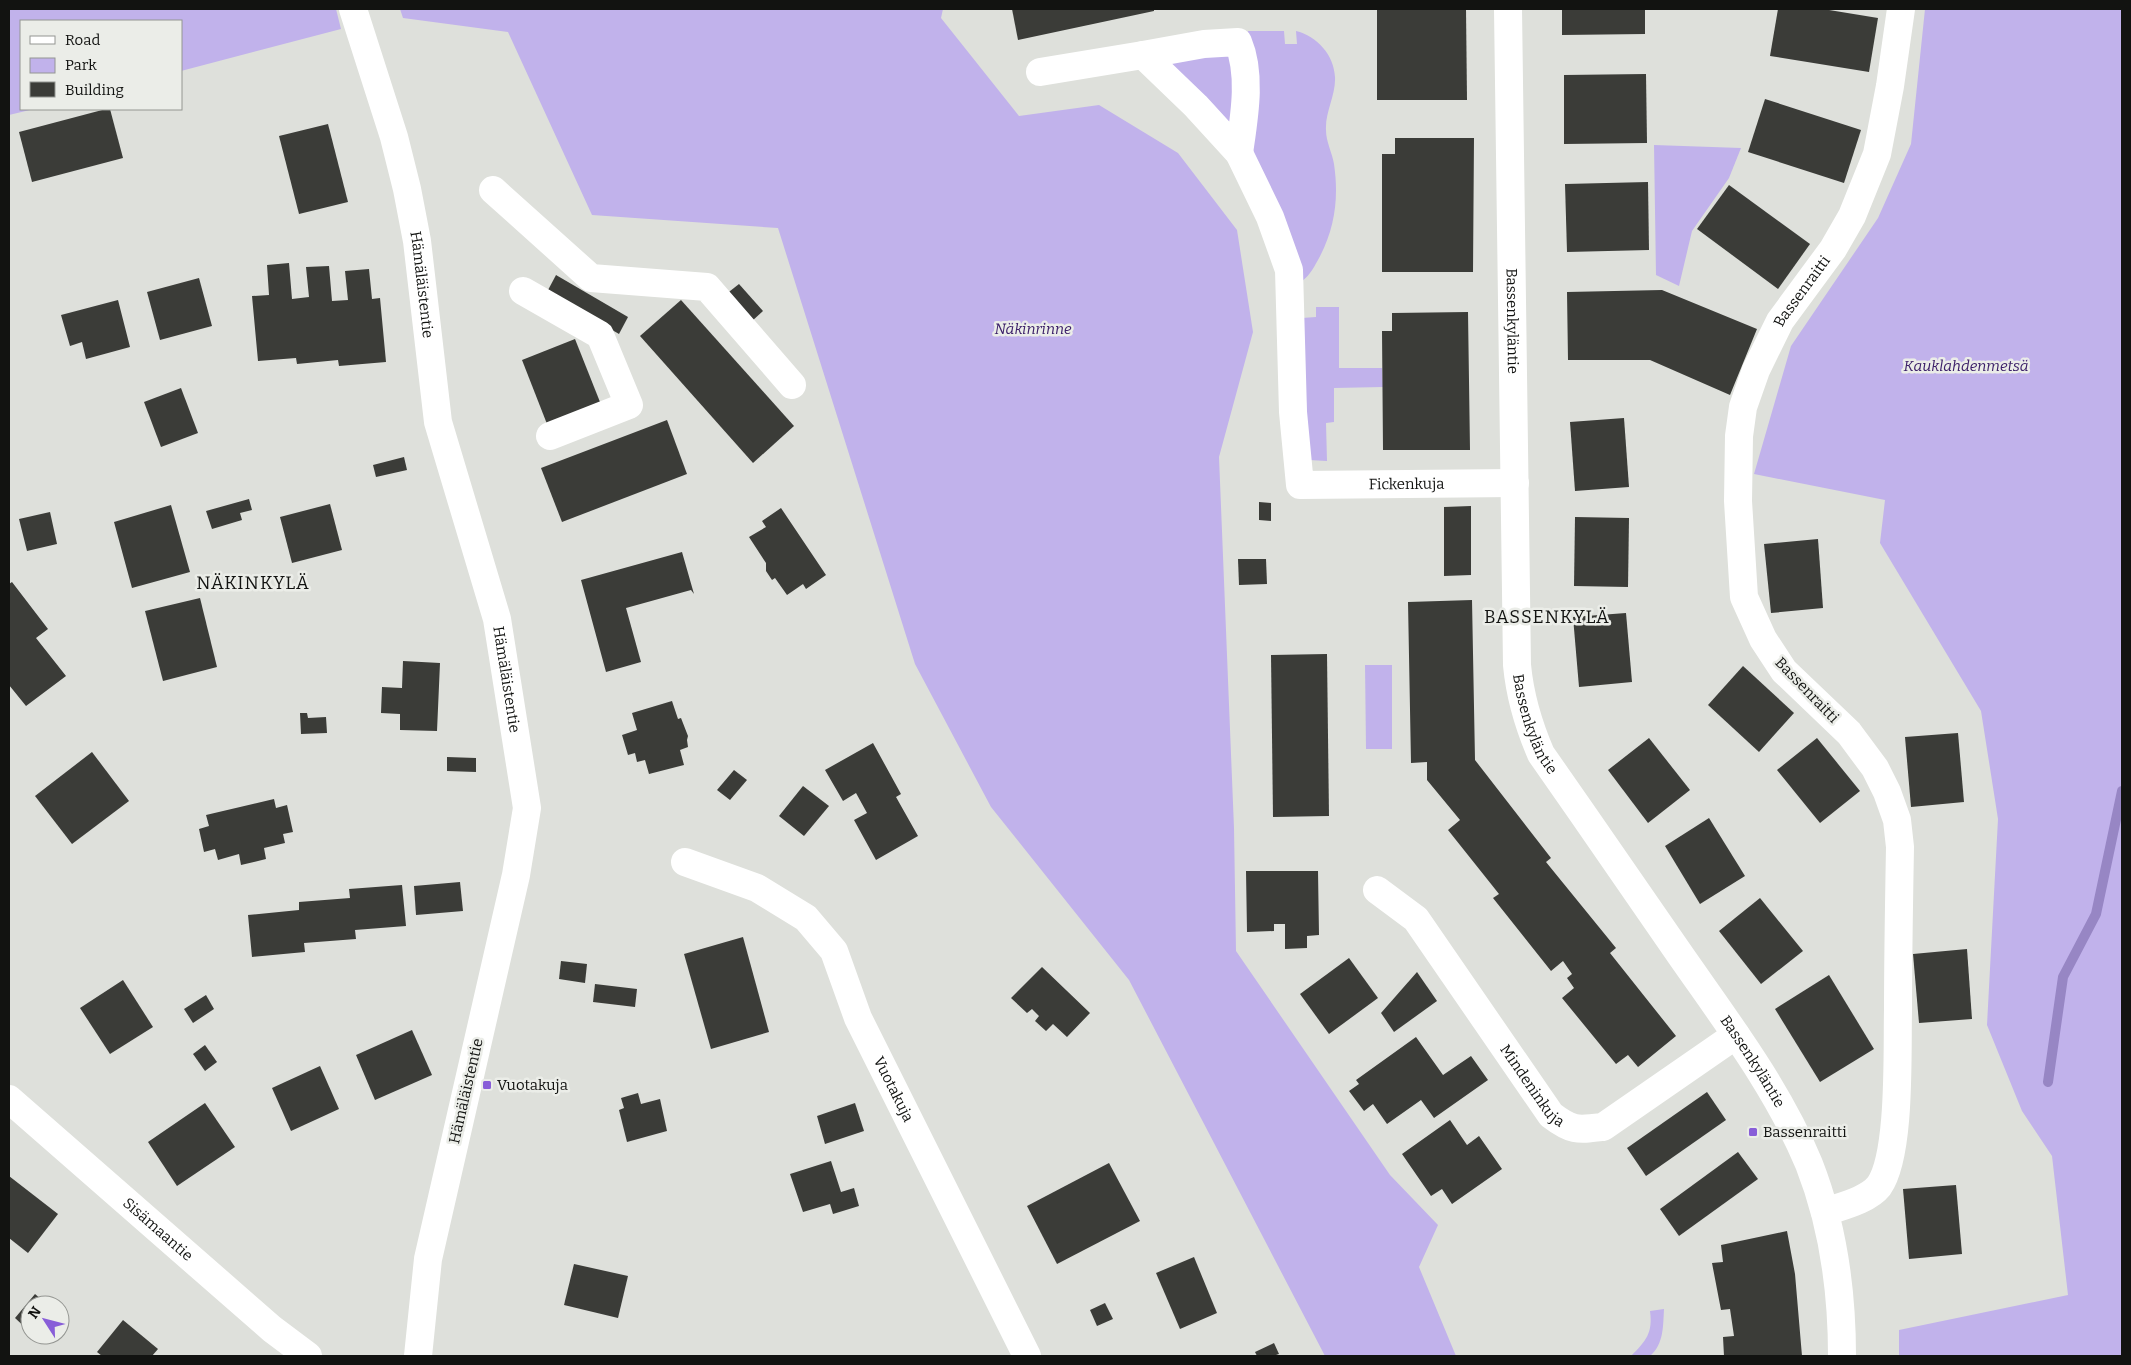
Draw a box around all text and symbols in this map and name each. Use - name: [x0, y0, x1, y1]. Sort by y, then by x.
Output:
- legend: [20, 20, 182, 110]
- text: Road: [65, 31, 100, 49]
- text: Park: [65, 56, 97, 74]
- text: Building: [65, 81, 124, 99]
- street label: Hämäläistentie: [406, 230, 437, 339]
- street label: Bassenraitti: [1770, 252, 1834, 329]
- street label: Bassenkyläntie: [1503, 268, 1522, 374]
- park label: Näkinrinne: [994, 320, 1072, 338]
- park label: Kauklahdenmetsä: [1903, 357, 2029, 375]
- street label: Fickenkuja: [1369, 475, 1444, 493]
- district label: NÄKINKYLÄ: [196, 572, 310, 594]
- district label: BASSENKYLÄ: [1484, 606, 1610, 628]
- street label: Hämäläistentie: [489, 625, 524, 734]
- street label: Bassenraitti: [1771, 654, 1843, 727]
- street label: Bassenkyläntie: [1509, 673, 1561, 777]
- street label: Bassenkyläntie: [1717, 1012, 1789, 1111]
- street label: Hämäläistentie: [445, 1037, 487, 1145]
- street label: Mindeninkuja: [1496, 1041, 1568, 1131]
- street label: Vuotakuja: [870, 1053, 917, 1125]
- place label: Vuotakuja: [497, 1076, 568, 1094]
- marker: Vuotakuja: [481, 1079, 493, 1091]
- place label: Bassenraitti: [1763, 1123, 1847, 1141]
- marker: Bassenraitti: [1747, 1126, 1759, 1138]
- street label: Sisämaantie: [119, 1194, 197, 1265]
- north arrow: [20, 1295, 70, 1345]
- text: N: [25, 1303, 45, 1322]

